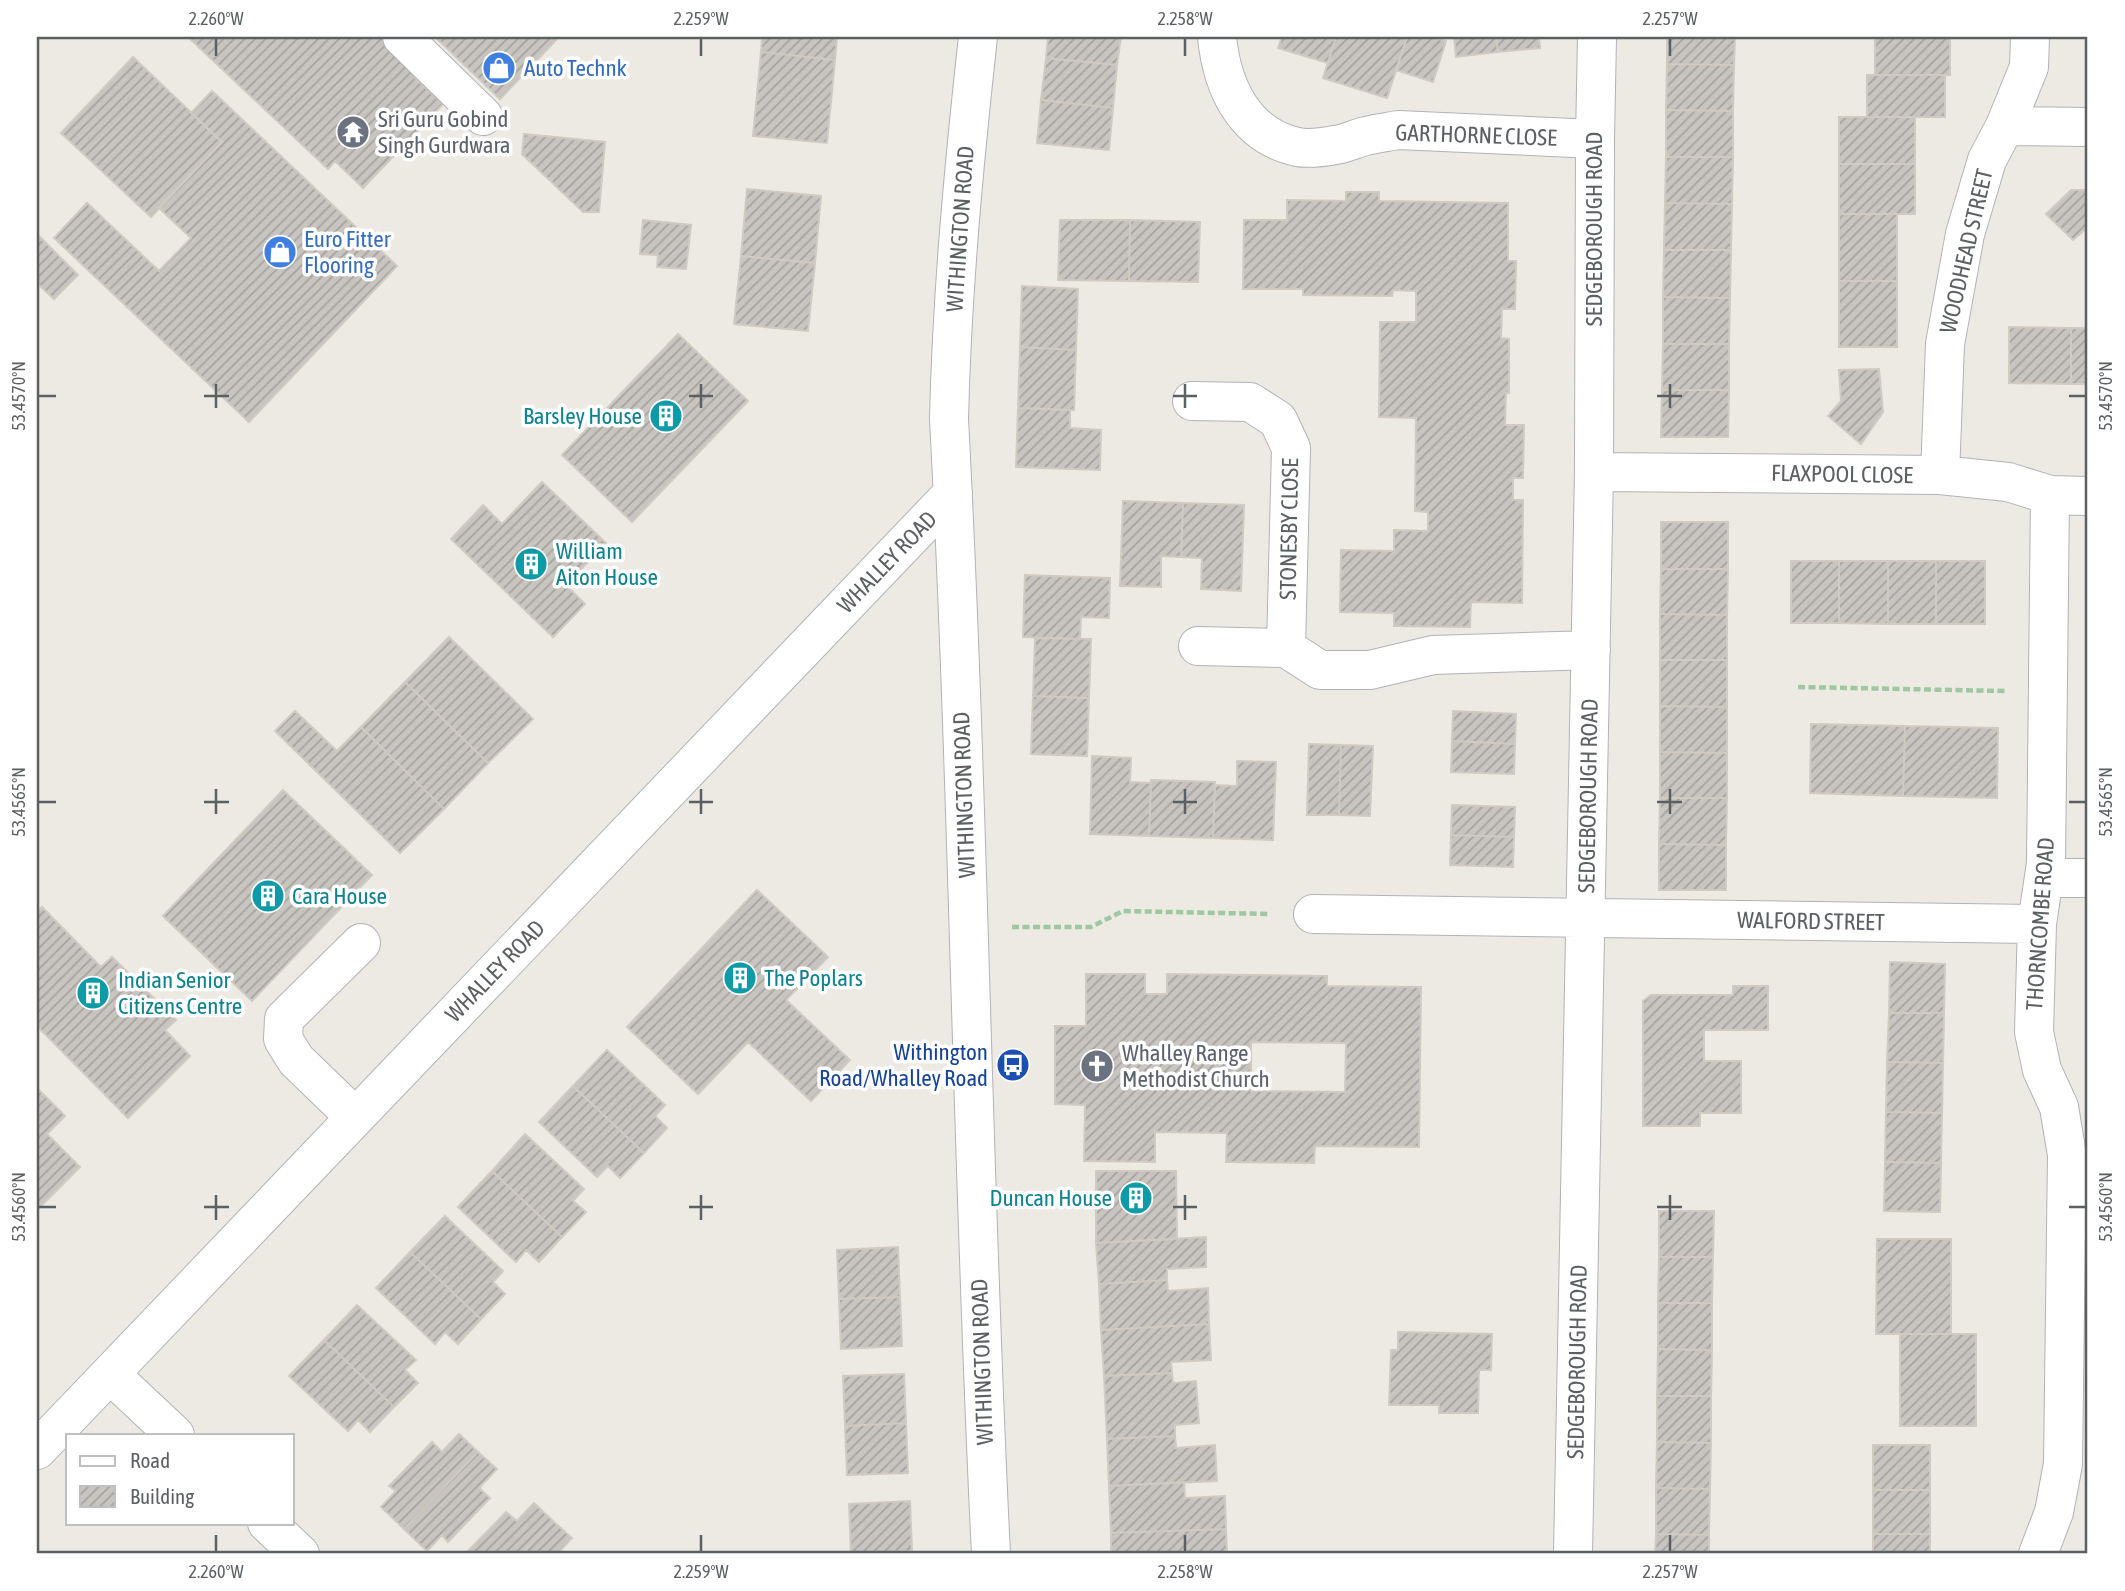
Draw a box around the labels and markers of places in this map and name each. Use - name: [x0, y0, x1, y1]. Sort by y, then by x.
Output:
- shop icon: Auto Technk: [480, 49, 518, 87]
- place label: Auto Technk: [524, 55, 627, 81]
- place label: Sri Guru Gobind Singh Gurdwara: [378, 106, 511, 158]
- temple icon: Sri Guru Gobind Singh Gurdwara: [334, 113, 372, 151]
- place label: Euro Fitter Flooring: [304, 226, 392, 278]
- shop icon: Euro Fitter Flooring: [261, 233, 299, 271]
- building icon: Barsley House: [647, 397, 685, 435]
- place label: Barsley House: [523, 403, 642, 429]
- place label: William Aiton House: [556, 538, 658, 590]
- building icon: William Aiton House: [512, 545, 550, 583]
- building icon: Cara House: [249, 877, 287, 915]
- place label: Cara House: [292, 883, 387, 909]
- building icon: The Poplars: [721, 959, 759, 997]
- place label: The Poplars: [764, 965, 863, 991]
- place label: Indian Senior Citizens Centre: [118, 967, 242, 1019]
- building icon: Indian Senior Citizens Centre: [74, 974, 112, 1012]
- place label: Withington Road/Whalley Road: [819, 1039, 988, 1091]
- place label: Whalley Range Methodist Church: [1122, 1040, 1270, 1092]
- bus stop icon: Withington Road/Whalley Road: [994, 1046, 1032, 1084]
- church icon: Whalley Range Methodist Church: [1078, 1047, 1116, 1085]
- building icon: Duncan House: [1117, 1179, 1155, 1217]
- place label: Duncan House: [990, 1185, 1112, 1211]

